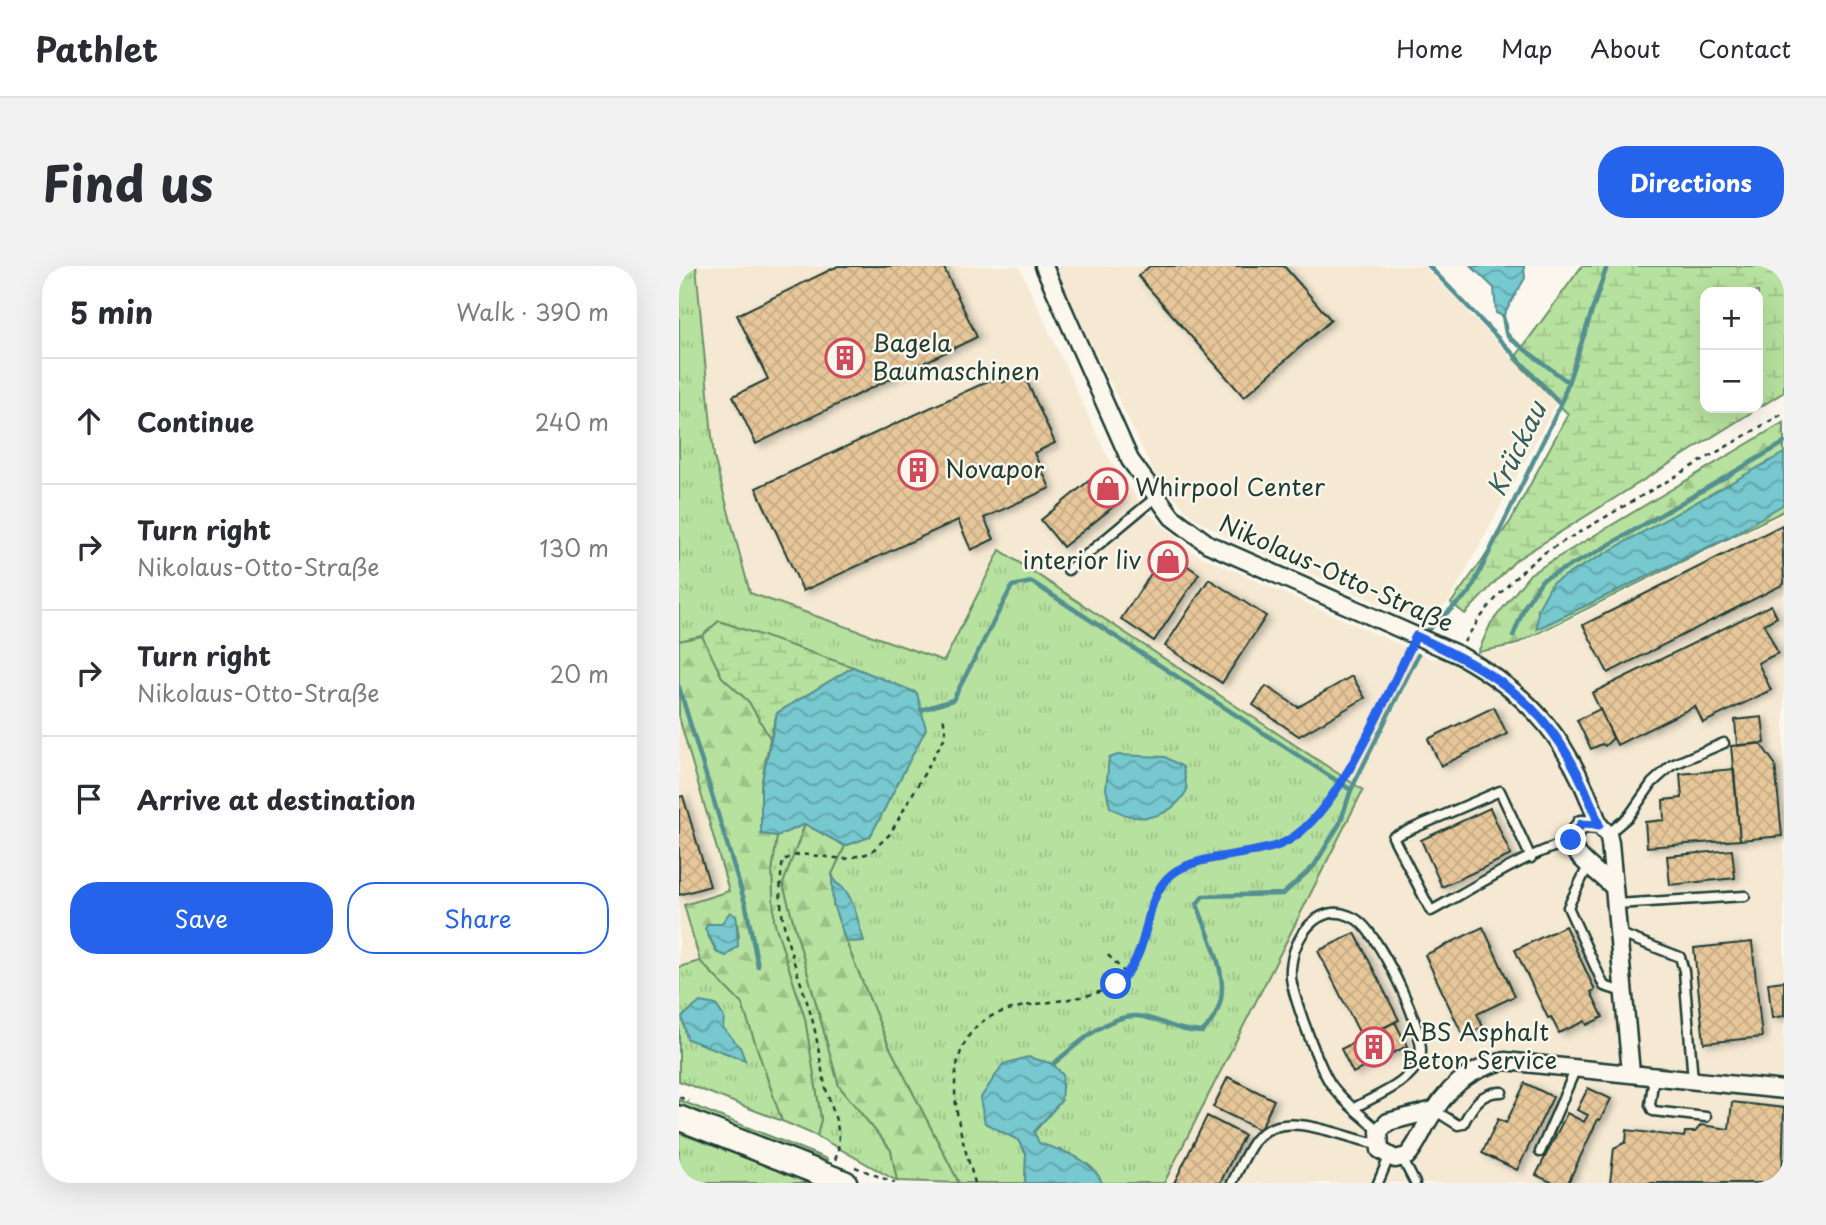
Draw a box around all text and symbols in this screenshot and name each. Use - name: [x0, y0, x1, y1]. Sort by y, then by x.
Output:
- text: Pathlet: [35, 23, 158, 73]
- text: Home: [1396, 30, 1463, 66]
- text: Map: [1501, 30, 1552, 66]
- text: About: [1590, 30, 1660, 66]
- text: Contact: [1698, 30, 1791, 66]
- text: Find us: [42, 145, 213, 219]
- button: Directions: [1598, 146, 1784, 218]
- map controls: [1700, 287, 1763, 413]
- button: +: [1700, 287, 1763, 350]
- text: 5 min: [70, 289, 153, 334]
- text: Walk · 390 m: [456, 294, 609, 329]
- place label: Bagela Baumaschinen: [872, 324, 1040, 388]
- building icon: Bagela Baumaschinen: [824, 337, 866, 379]
- button: −: [1700, 350, 1763, 413]
- water label: Krückau: [1476, 393, 1556, 502]
- icon: ahead: [70, 402, 108, 440]
- text: Continue: [137, 402, 254, 441]
- text: 240 m: [535, 404, 609, 439]
- building icon: Novapor: [897, 449, 939, 491]
- place label: Novapor: [945, 450, 1044, 486]
- shop icon: Whirpool Center: [1087, 467, 1129, 509]
- place label: Whirpool Center: [1135, 468, 1326, 504]
- street label: Nikolaus-Otto-Straße: [1214, 504, 1460, 640]
- text: Turn right: [137, 510, 271, 549]
- icon: right: [70, 528, 108, 566]
- text: 130 m: [539, 530, 609, 565]
- shop icon: interior liv: [1147, 540, 1189, 582]
- place label: interior liv: [1022, 541, 1141, 577]
- text: Nikolaus-Otto-Straße: [137, 549, 380, 584]
- text: Turn right: [137, 636, 271, 675]
- icon: right: [70, 654, 108, 692]
- text: 20 m: [550, 656, 609, 691]
- text: Nikolaus-Otto-Straße: [137, 675, 380, 710]
- icon: arrive: [70, 780, 108, 818]
- text: Arrive at destination: [137, 780, 416, 819]
- route end: [1555, 824, 1586, 855]
- button: Save: [70, 882, 333, 954]
- button: Share: [347, 882, 609, 954]
- route start: [1100, 968, 1131, 999]
- place label: ABS Asphalt Beton Service: [1401, 1013, 1557, 1077]
- building icon: ABS Asphalt Beton Service: [1353, 1026, 1395, 1068]

